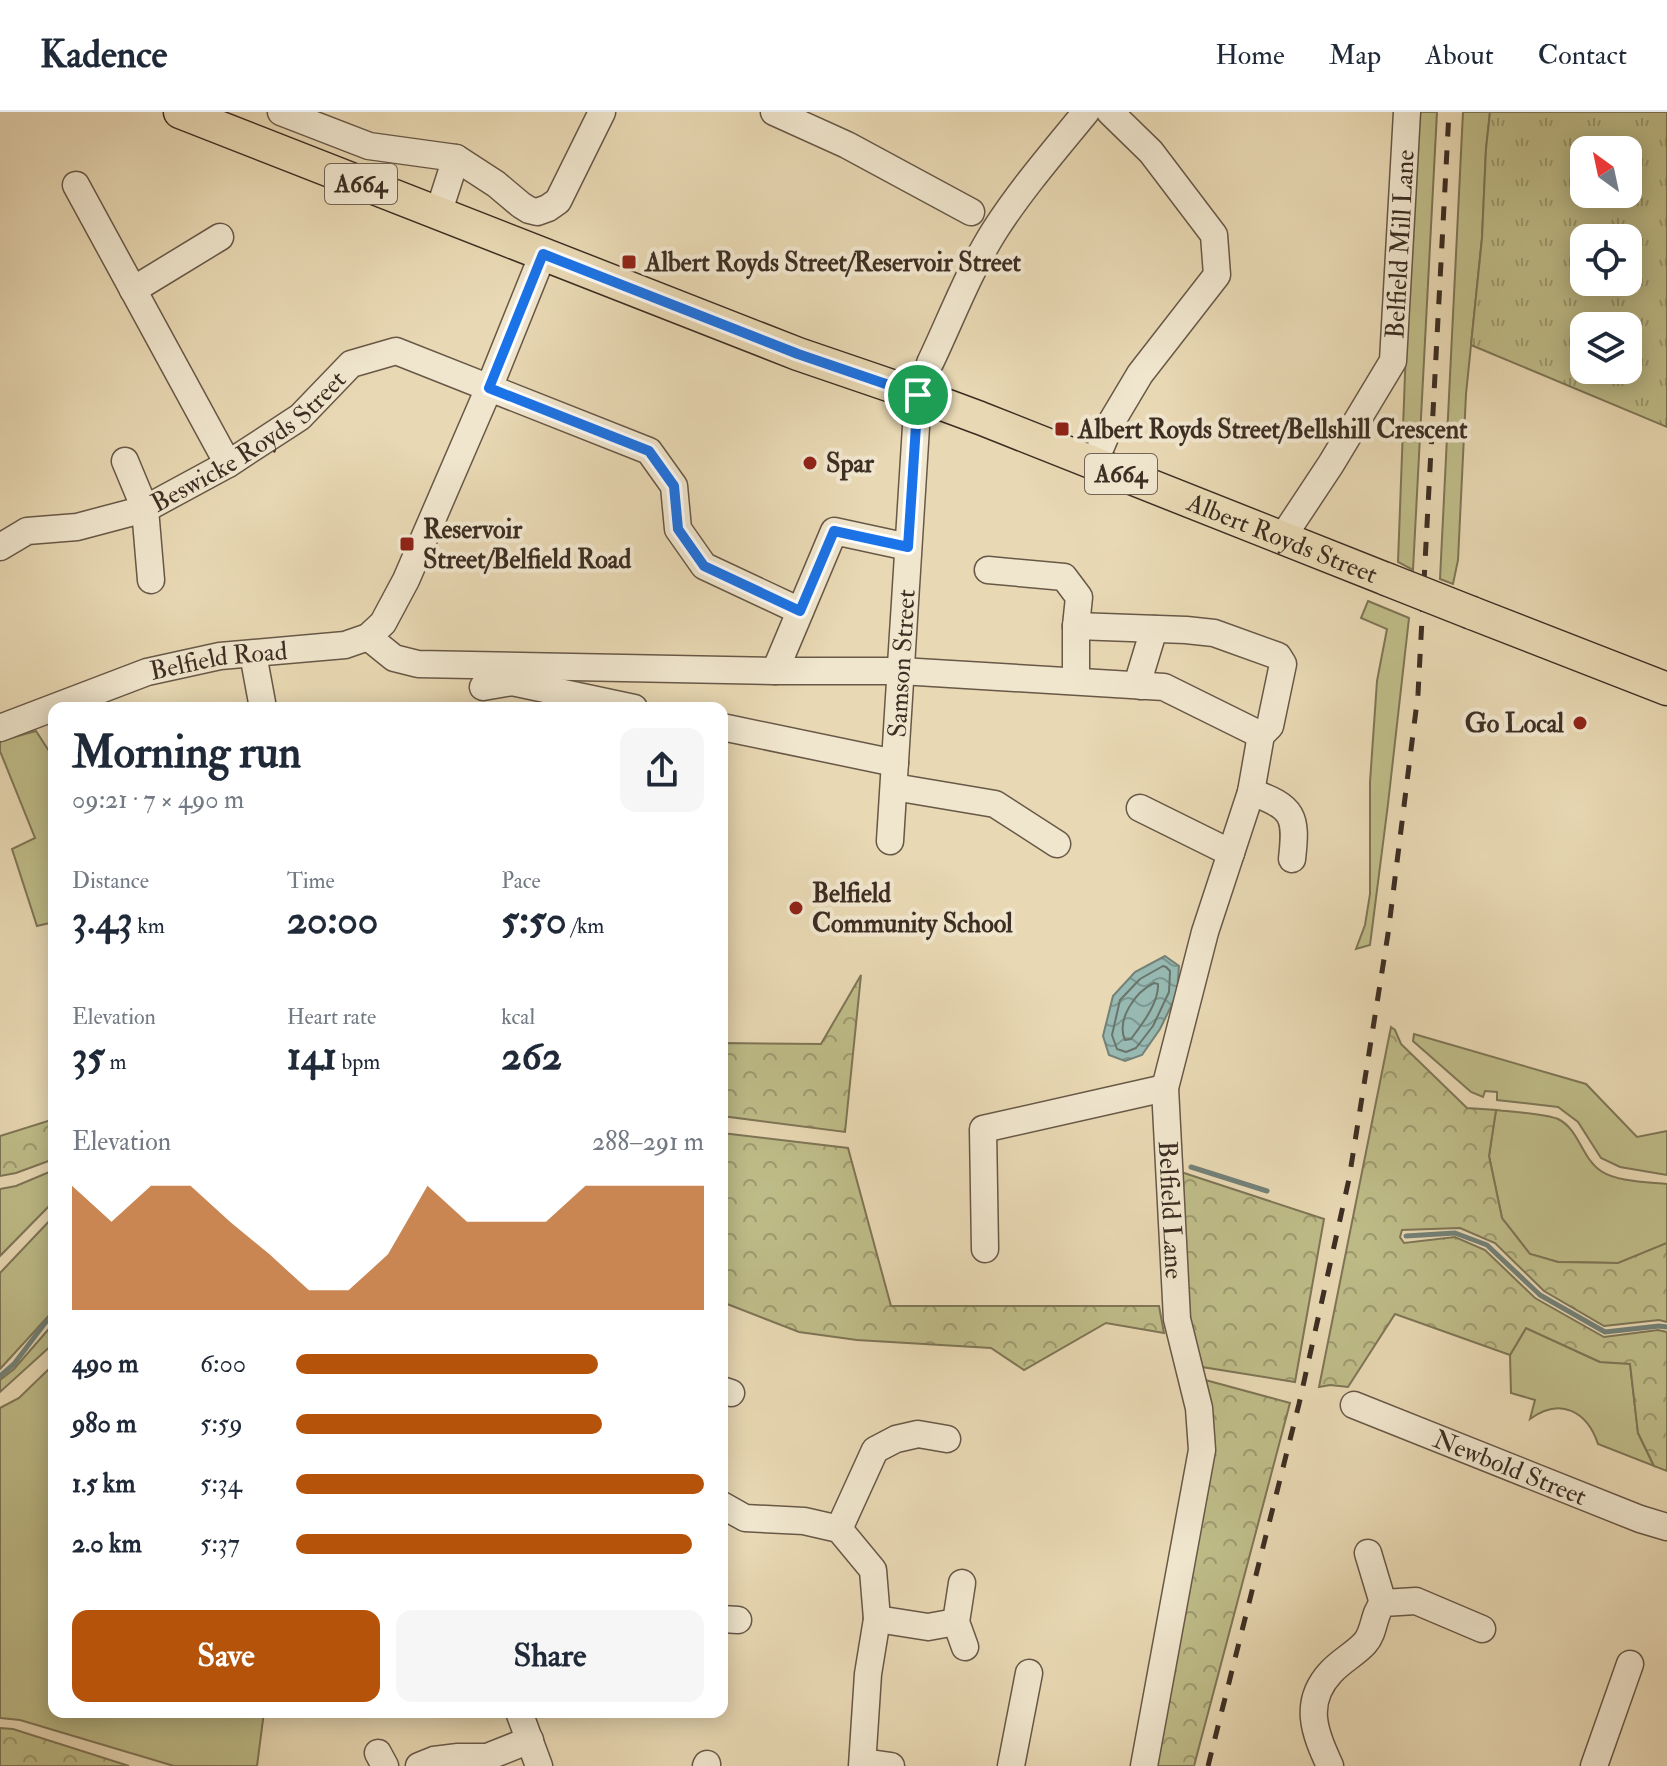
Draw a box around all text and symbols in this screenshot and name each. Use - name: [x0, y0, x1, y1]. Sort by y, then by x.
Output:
- text: Kadence: [40, 31, 167, 79]
- text: Home: [1215, 38, 1285, 73]
- text: Map: [1329, 38, 1381, 73]
- text: About: [1425, 38, 1494, 73]
- text: Contact: [1538, 38, 1627, 73]
- north arrow: [1570, 136, 1642, 208]
- map controls: [1570, 136, 1642, 384]
- street label: Belfield Mill Lane: [1379, 149, 1422, 340]
- road number: A664: [325, 164, 397, 204]
- button: locate: [1570, 224, 1642, 296]
- place label: Albert Royds Street/Reservoir Street: [644, 247, 1022, 280]
- marker: Albert Royds Street/Reservoir Street: [620, 253, 638, 271]
- button: layers: [1570, 312, 1642, 384]
- pin: [884, 361, 952, 429]
- street label: Beswicke Royds Street: [146, 364, 353, 520]
- icon: arrive: [896, 373, 940, 417]
- place label: Albert Royds Street/Bellshill Crescent: [1077, 414, 1468, 447]
- marker: Albert Royds Street/Bellshill Crescent: [1053, 420, 1071, 438]
- place label: Spar: [826, 448, 874, 481]
- marker: Spar: [801, 454, 819, 472]
- road number: A664: [1085, 454, 1157, 494]
- street label: Albert Royds Street: [1181, 486, 1382, 591]
- place label: Reservoir Street/Belfield Road: [423, 514, 632, 576]
- marker: Reservoir Street/Belfield Road: [398, 535, 416, 553]
- street label: Samson Street: [882, 588, 923, 738]
- street label: Belfield Road: [147, 635, 289, 688]
- place label: Go Local: [1465, 708, 1564, 740]
- marker: Go Local: [1571, 714, 1589, 732]
- text: Morning run: [72, 726, 301, 781]
- button: share: [620, 728, 704, 812]
- text: 09:21 · 7 × 490 m: [72, 784, 244, 816]
- text: Distance: [72, 867, 149, 895]
- text: Time: [287, 867, 335, 895]
- text: Pace: [501, 867, 541, 895]
- place label: Belfield Community School: [812, 878, 1013, 941]
- text: 3.43: [72, 895, 133, 946]
- text: 20:00: [287, 895, 378, 946]
- text: 5:50: [501, 895, 567, 946]
- marker: Belfield Community School: [787, 899, 805, 917]
- text: km: [133, 912, 165, 940]
- text: /km: [567, 912, 604, 940]
- text: Elevation: [72, 1003, 156, 1031]
- text: Heart rate: [287, 1003, 376, 1031]
- text: kcal: [501, 1003, 535, 1031]
- text: 35: [72, 1031, 105, 1082]
- text: 141: [287, 1031, 337, 1082]
- text: 262: [501, 1031, 562, 1082]
- text: m: [105, 1048, 127, 1076]
- text: bpm: [337, 1048, 380, 1076]
- text: Elevation: [72, 1126, 171, 1158]
- text: 288–291 m: [592, 1126, 704, 1158]
- street label: Belfield Lane: [1151, 1140, 1190, 1280]
- text: 490 m: [72, 1348, 138, 1380]
- text: 6:00: [200, 1348, 246, 1380]
- text: 980 m: [72, 1408, 137, 1440]
- text: 5:59: [200, 1408, 243, 1440]
- street label: Newbold Street: [1428, 1423, 1591, 1513]
- text: 1.5 km: [72, 1468, 135, 1500]
- text: 5:34: [200, 1468, 242, 1500]
- text: 2.0 km: [72, 1528, 142, 1560]
- text: 5:37: [200, 1528, 240, 1560]
- button: Save: [72, 1610, 380, 1702]
- button: Share: [396, 1610, 704, 1702]

